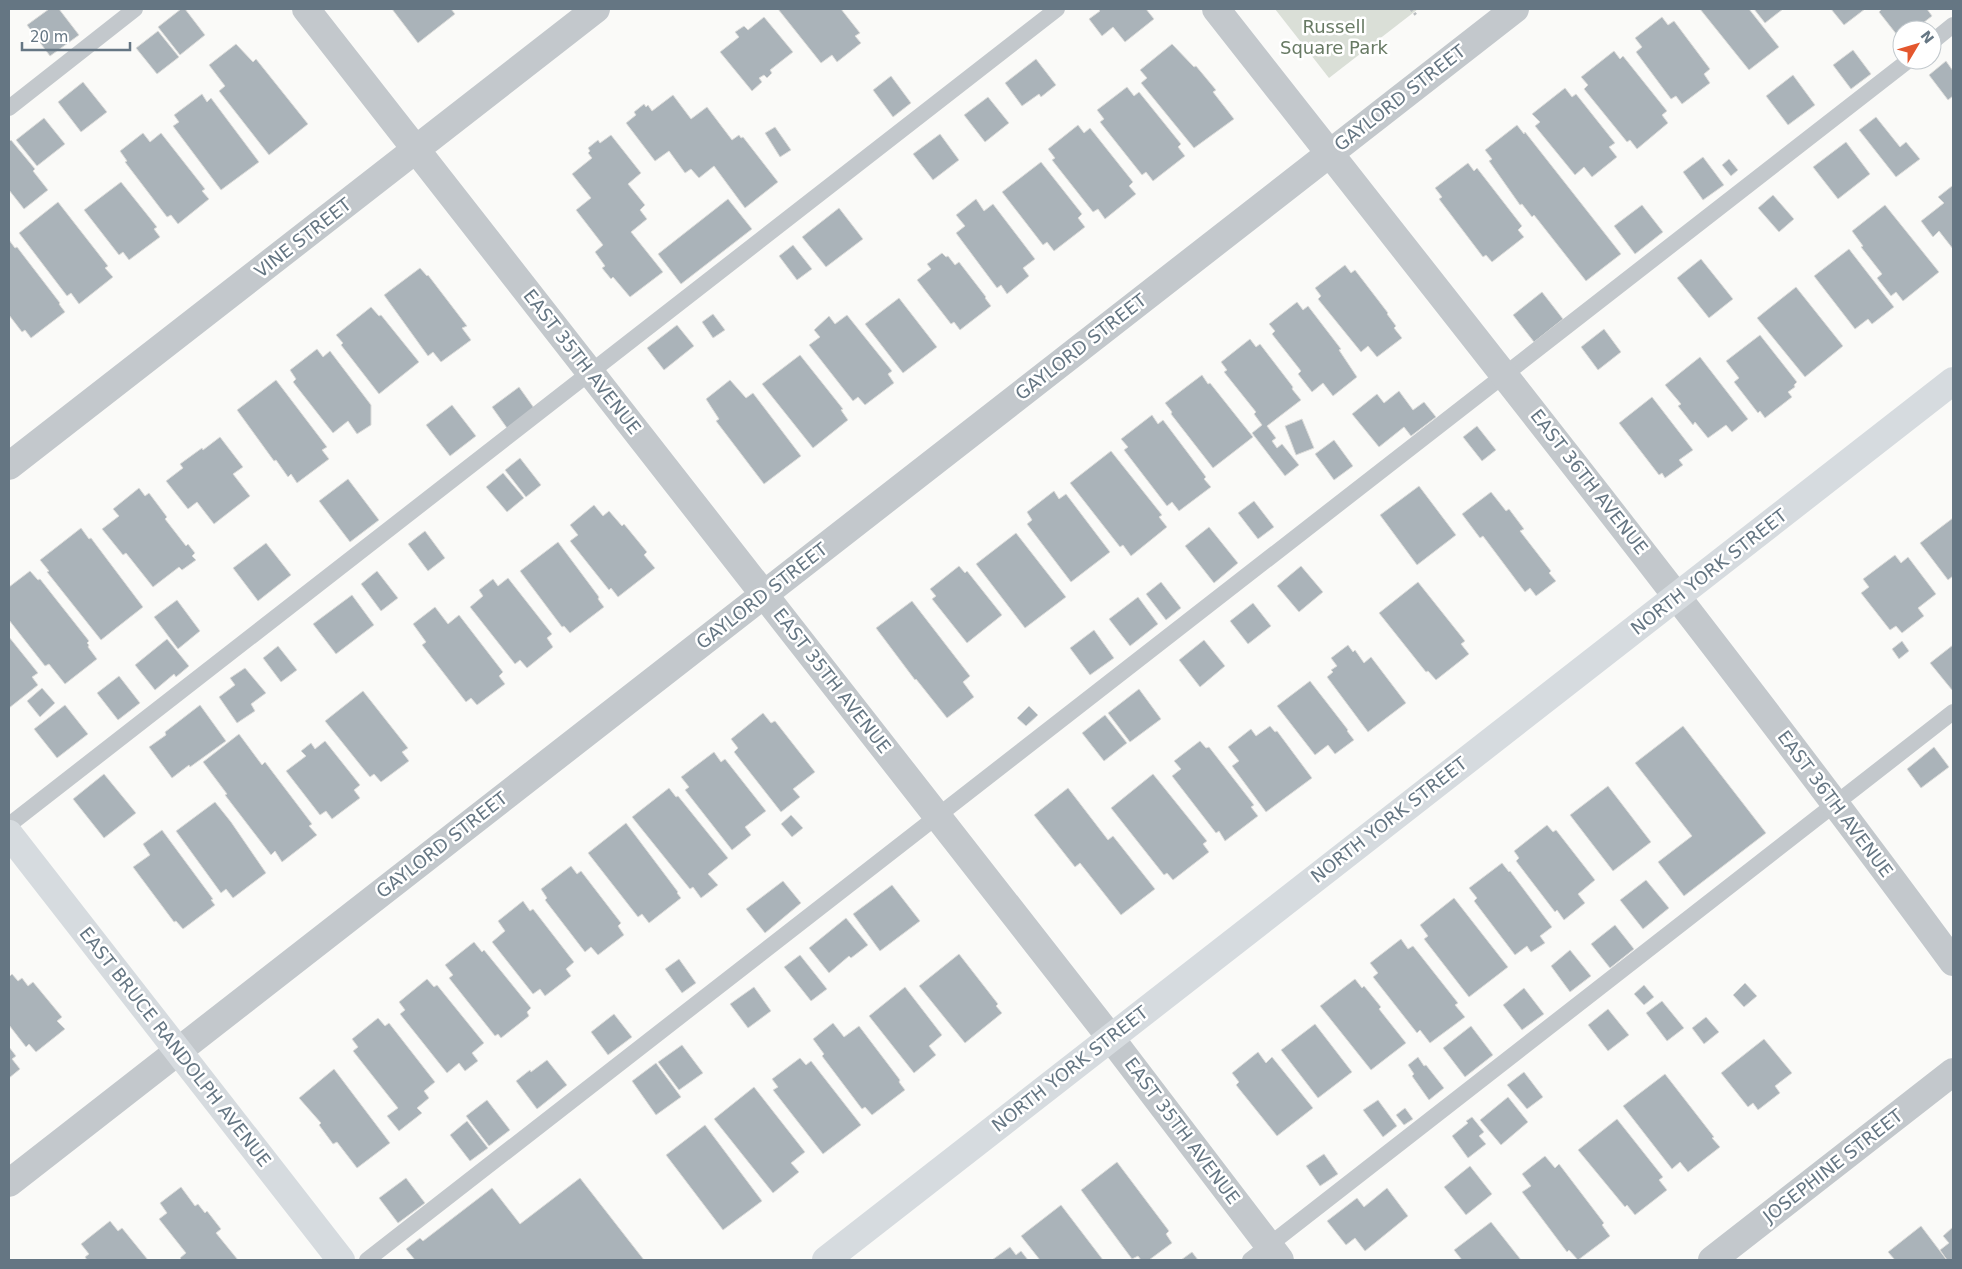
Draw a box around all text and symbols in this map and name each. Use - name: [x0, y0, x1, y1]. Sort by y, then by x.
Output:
- park label: Russell Square Park: [1280, 16, 1389, 58]
- scale bar: [22, 20, 130, 52]
- north arrow: [1892, 20, 1942, 70]
- text: N: [1917, 27, 1937, 47]
- text: 20 m: [30, 28, 68, 46]
- street label: GAYLORD STREET: [1330, 39, 1470, 155]
- street label: VINE STREET: [250, 193, 356, 282]
- street label: EAST 35TH AVENUE: [519, 285, 645, 438]
- street label: GAYLORD STREET: [1011, 288, 1151, 404]
- street label: EAST 36TH AVENUE: [1526, 405, 1652, 558]
- street label: NORTH YORK STREET: [1627, 504, 1792, 639]
- street label: GAYLORD STREET: [692, 537, 832, 653]
- street label: EAST 35TH AVENUE: [769, 604, 895, 757]
- street label: EAST 36TH AVENUE: [1773, 726, 1897, 881]
- street label: NORTH YORK STREET: [1307, 752, 1472, 887]
- street label: GAYLORD STREET: [372, 786, 512, 902]
- street label: EAST BRUCE RANDOLPH AVENUE: [75, 923, 275, 1171]
- street label: NORTH YORK STREET: [988, 1001, 1153, 1136]
- street label: EAST 35TH AVENUE: [1120, 1053, 1244, 1208]
- street label: JOSEPHINE STREET: [1758, 1104, 1907, 1227]

